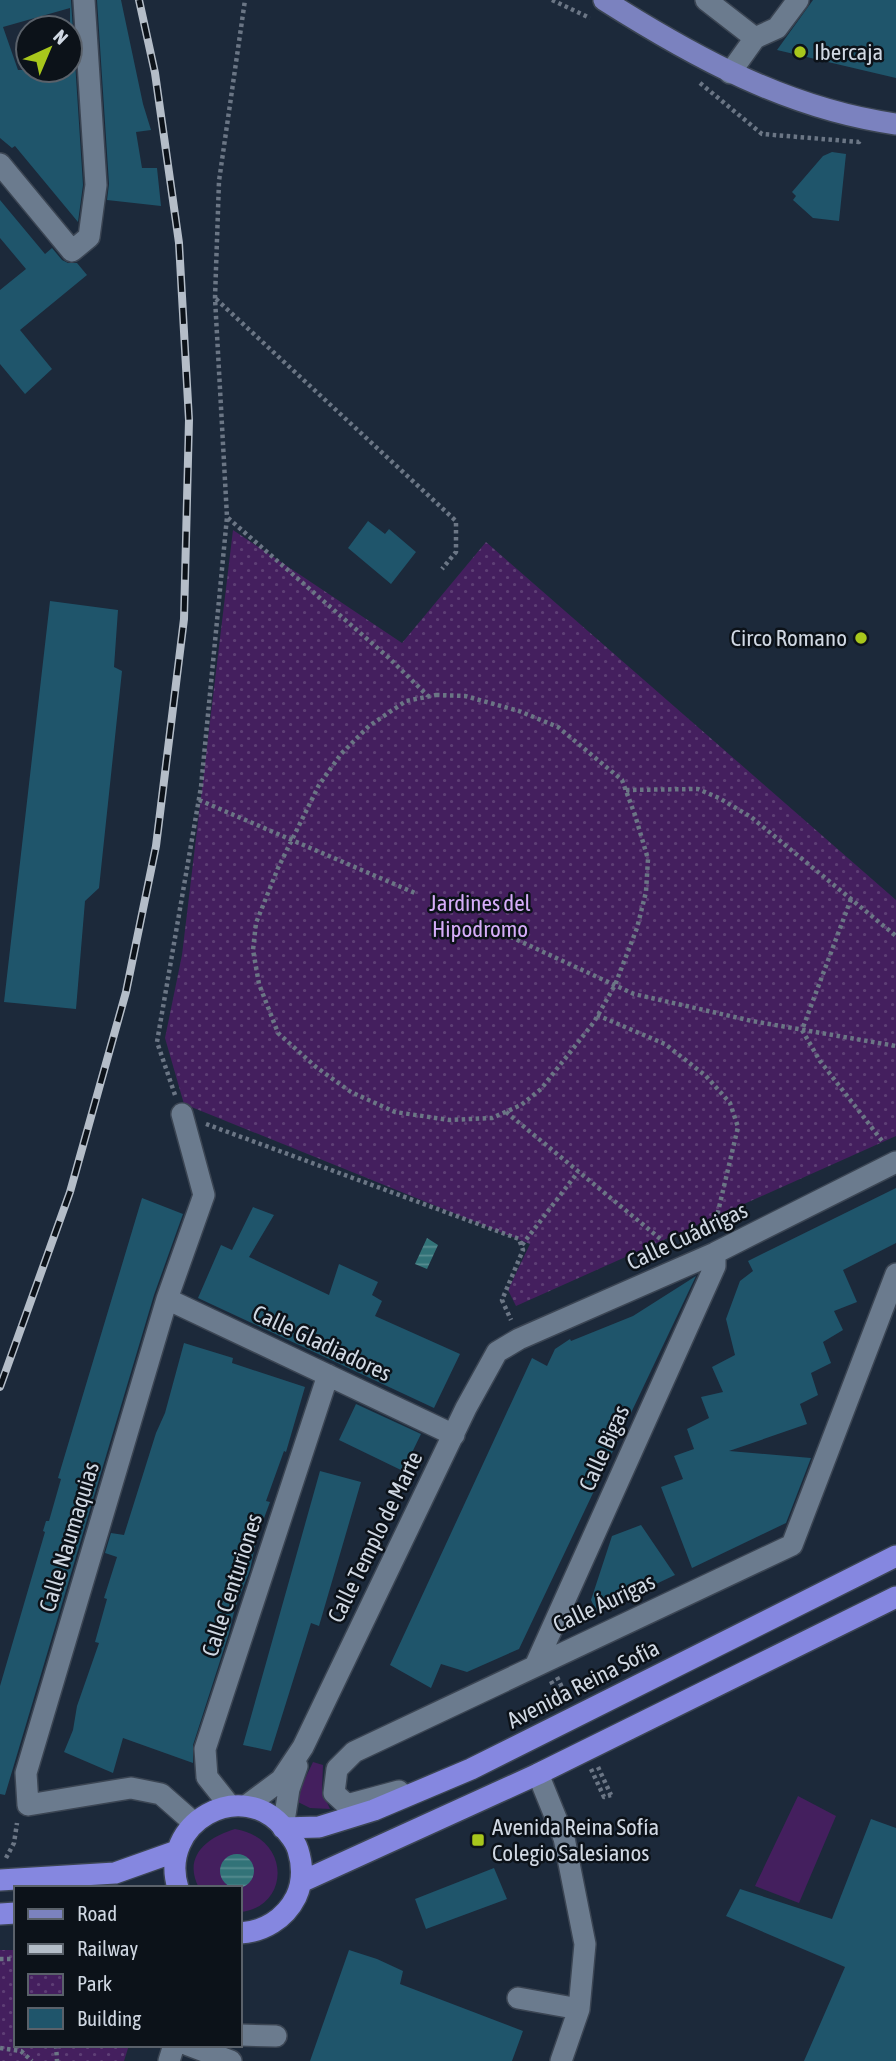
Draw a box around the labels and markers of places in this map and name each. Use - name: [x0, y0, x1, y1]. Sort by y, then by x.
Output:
- place label: Ibercaja: [814, 39, 883, 65]
- marker: Ibercaja: [792, 44, 808, 60]
- place label: Circo Romano: [731, 625, 847, 651]
- marker: Circo Romano: [853, 630, 869, 646]
- place label: Avenida Reina Sofía Colegio Salesianos: [492, 1814, 659, 1866]
- marker: Avenida Reina Sofía Colegio Salesianos: [470, 1832, 486, 1848]

